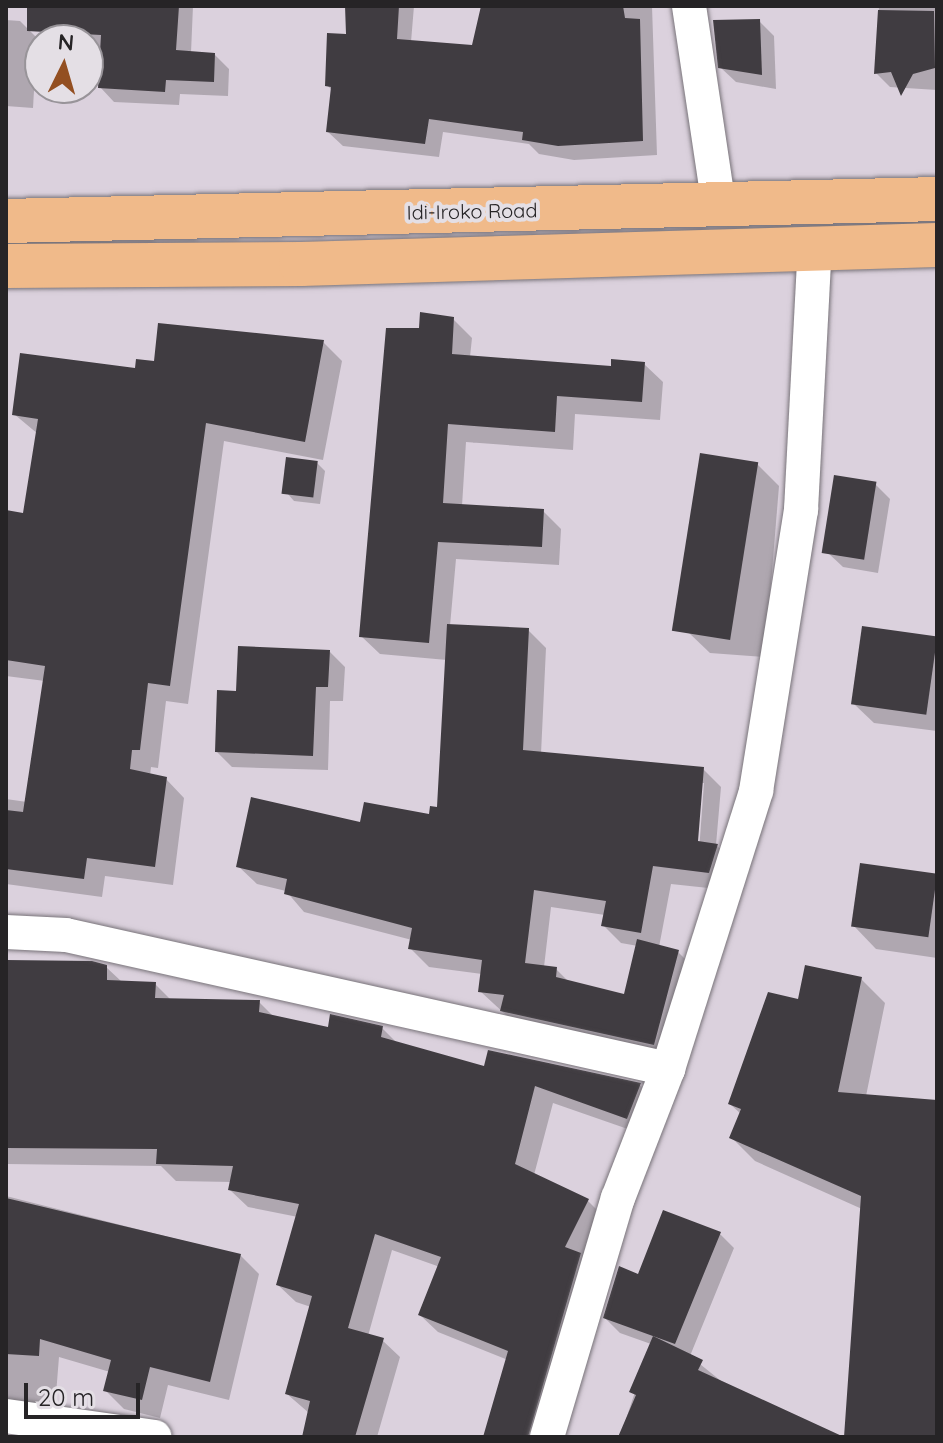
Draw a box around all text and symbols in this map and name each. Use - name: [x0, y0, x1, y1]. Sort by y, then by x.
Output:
- north arrow: [24, 24, 104, 104]
- text: N: [57, 27, 75, 57]
- street label: Idi-Iroko Road: [406, 198, 538, 224]
- scale bar: [28, 1367, 144, 1417]
- text: 20 m: [38, 1382, 94, 1412]

